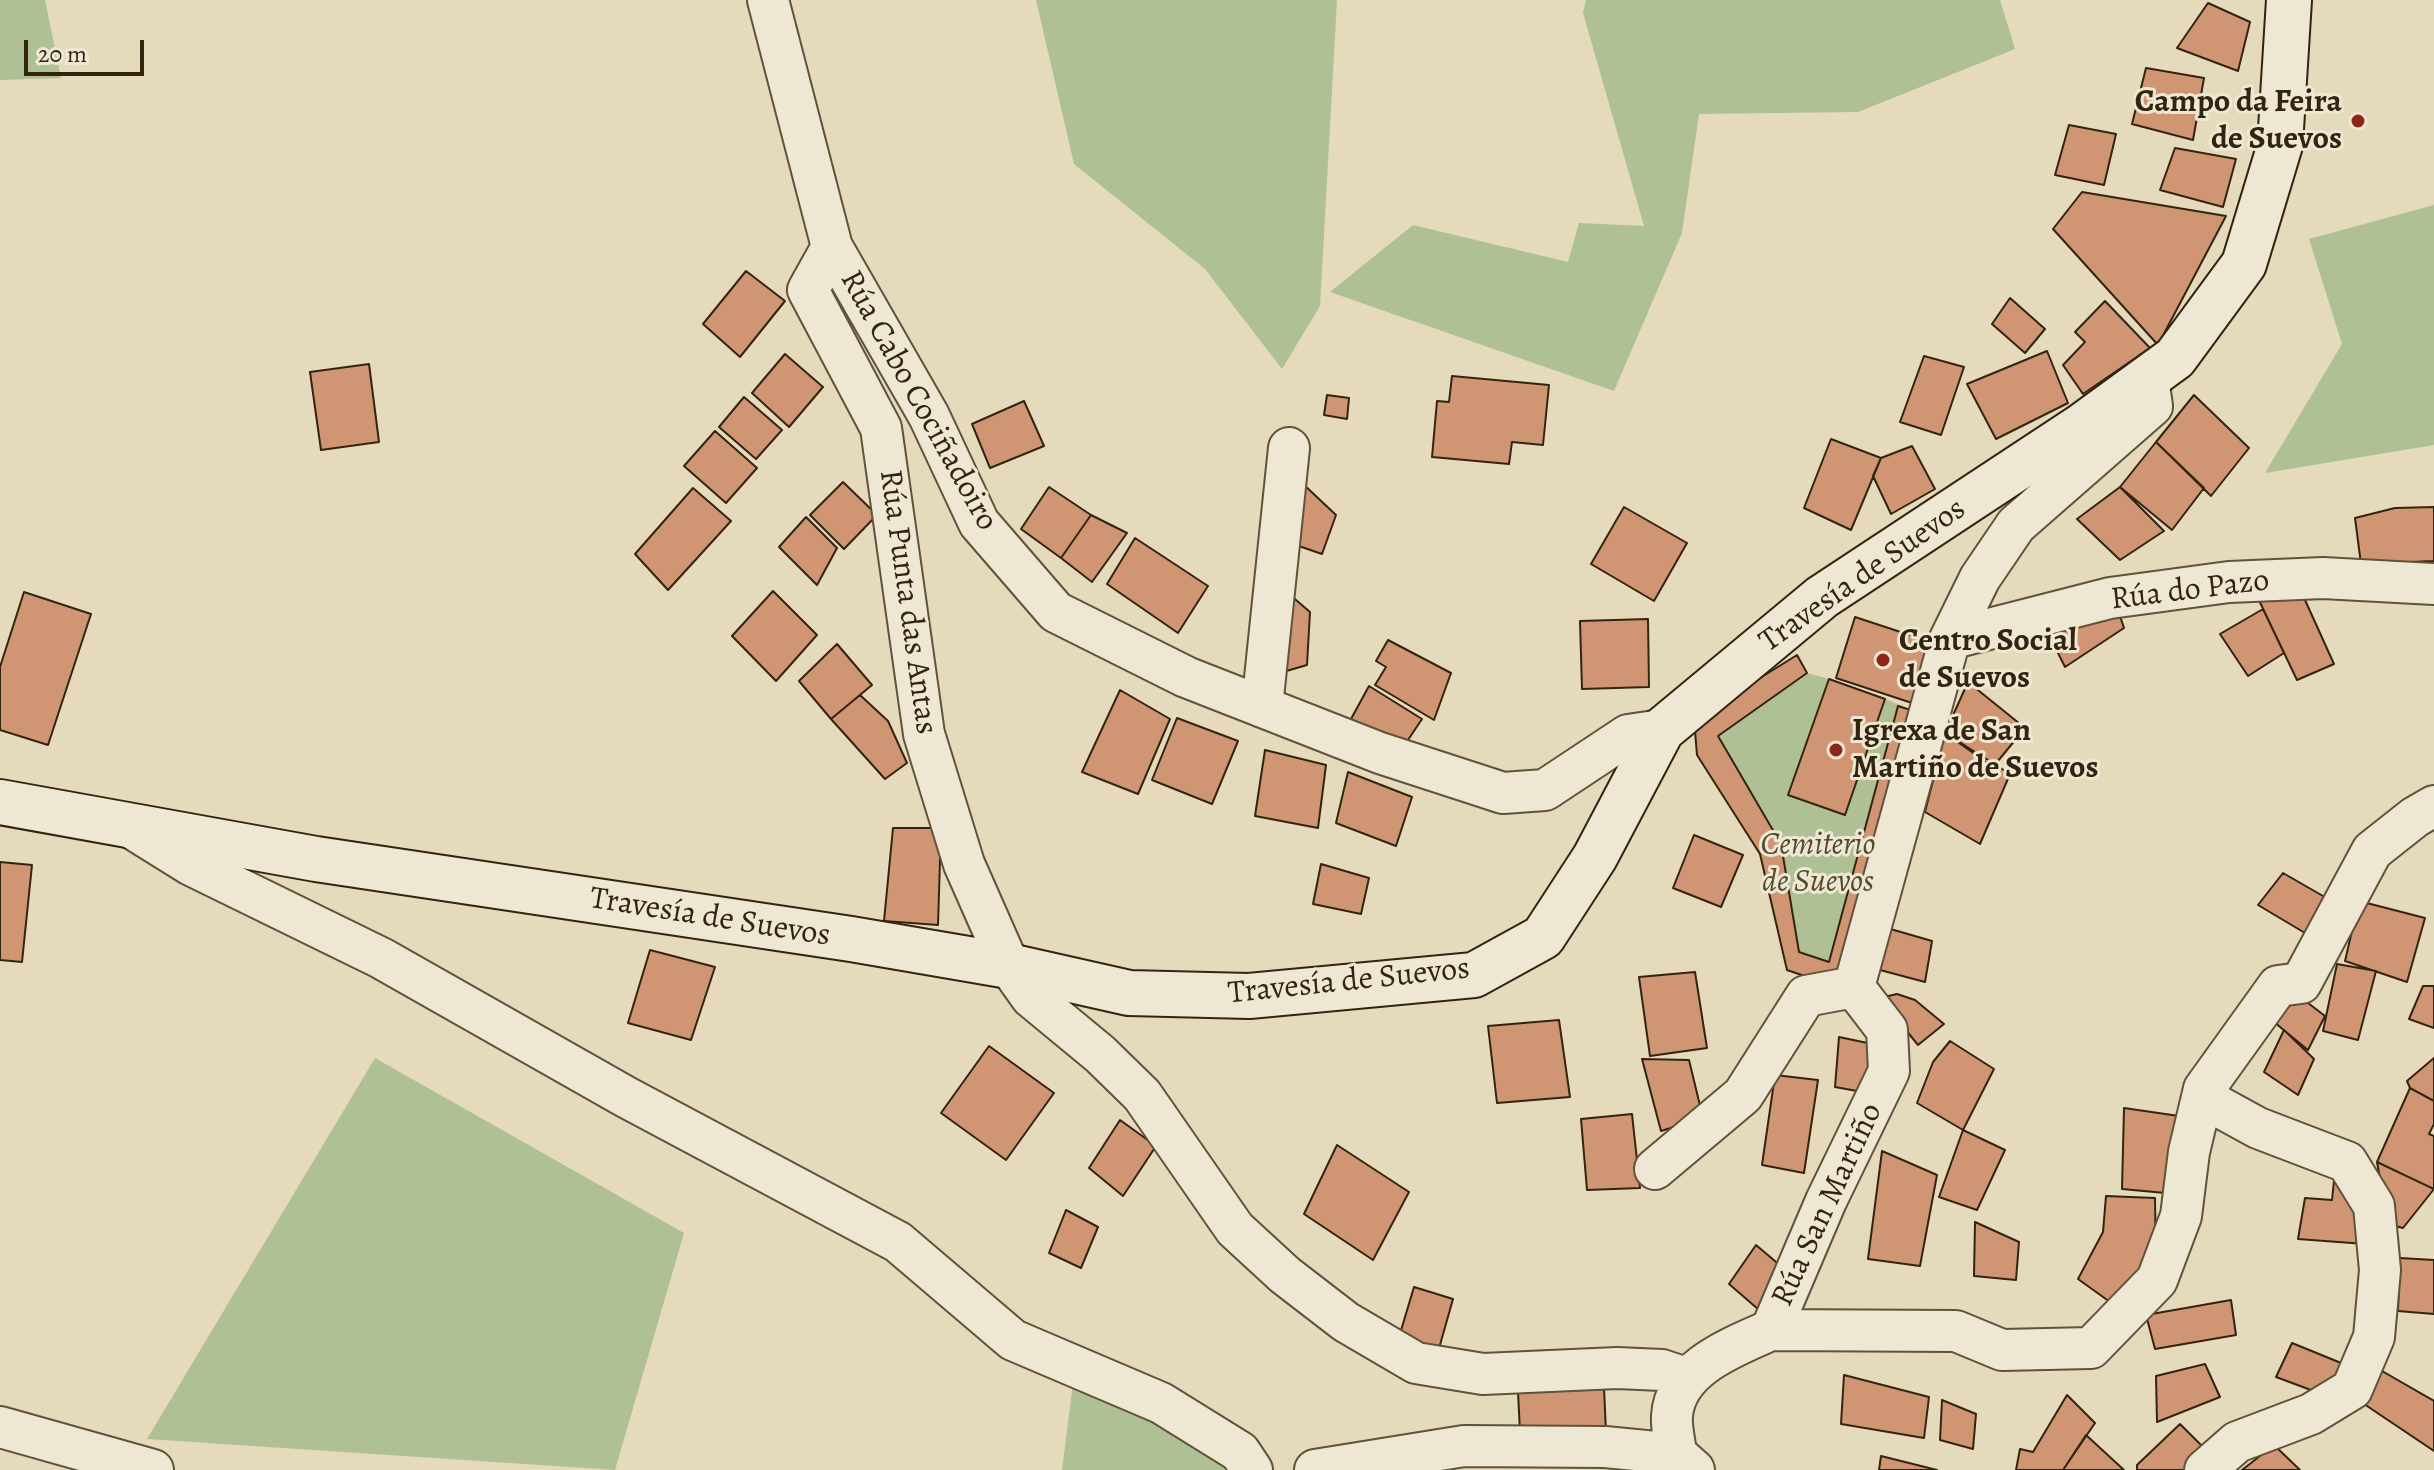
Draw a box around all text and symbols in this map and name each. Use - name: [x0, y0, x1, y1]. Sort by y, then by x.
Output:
- scale bar: [28, 24, 148, 74]
- text: 20 m: [38, 38, 87, 70]
- place label: Campo da Feira de Suevos: [2135, 84, 2342, 159]
- marker: Campo da Feira de Suevos: [2349, 112, 2367, 130]
- street label: Rúa Cabo Cociñadoiro: [831, 264, 1005, 538]
- street label: Rúa Punta das Antas: [869, 467, 945, 737]
- street label: Travesía de Suevos: [1752, 491, 1974, 661]
- street label: Rúa do Pazo: [2109, 562, 2271, 620]
- place label: Centro Social de Suevos: [1899, 623, 2077, 698]
- marker: Centro Social de Suevos: [1874, 651, 1892, 669]
- place label: Igrexa de San Martiño de Suevos: [1852, 713, 2099, 788]
- marker: Igrexa de San Martiño de Suevos: [1827, 741, 1845, 759]
- park label: Cemiterio de Suevos: [1761, 827, 1875, 902]
- street label: Travesía de Suevos: [587, 880, 833, 956]
- street label: Travesía de Suevos: [1226, 950, 1472, 1014]
- street label: Rúa San Martiño: [1764, 1097, 1892, 1313]

